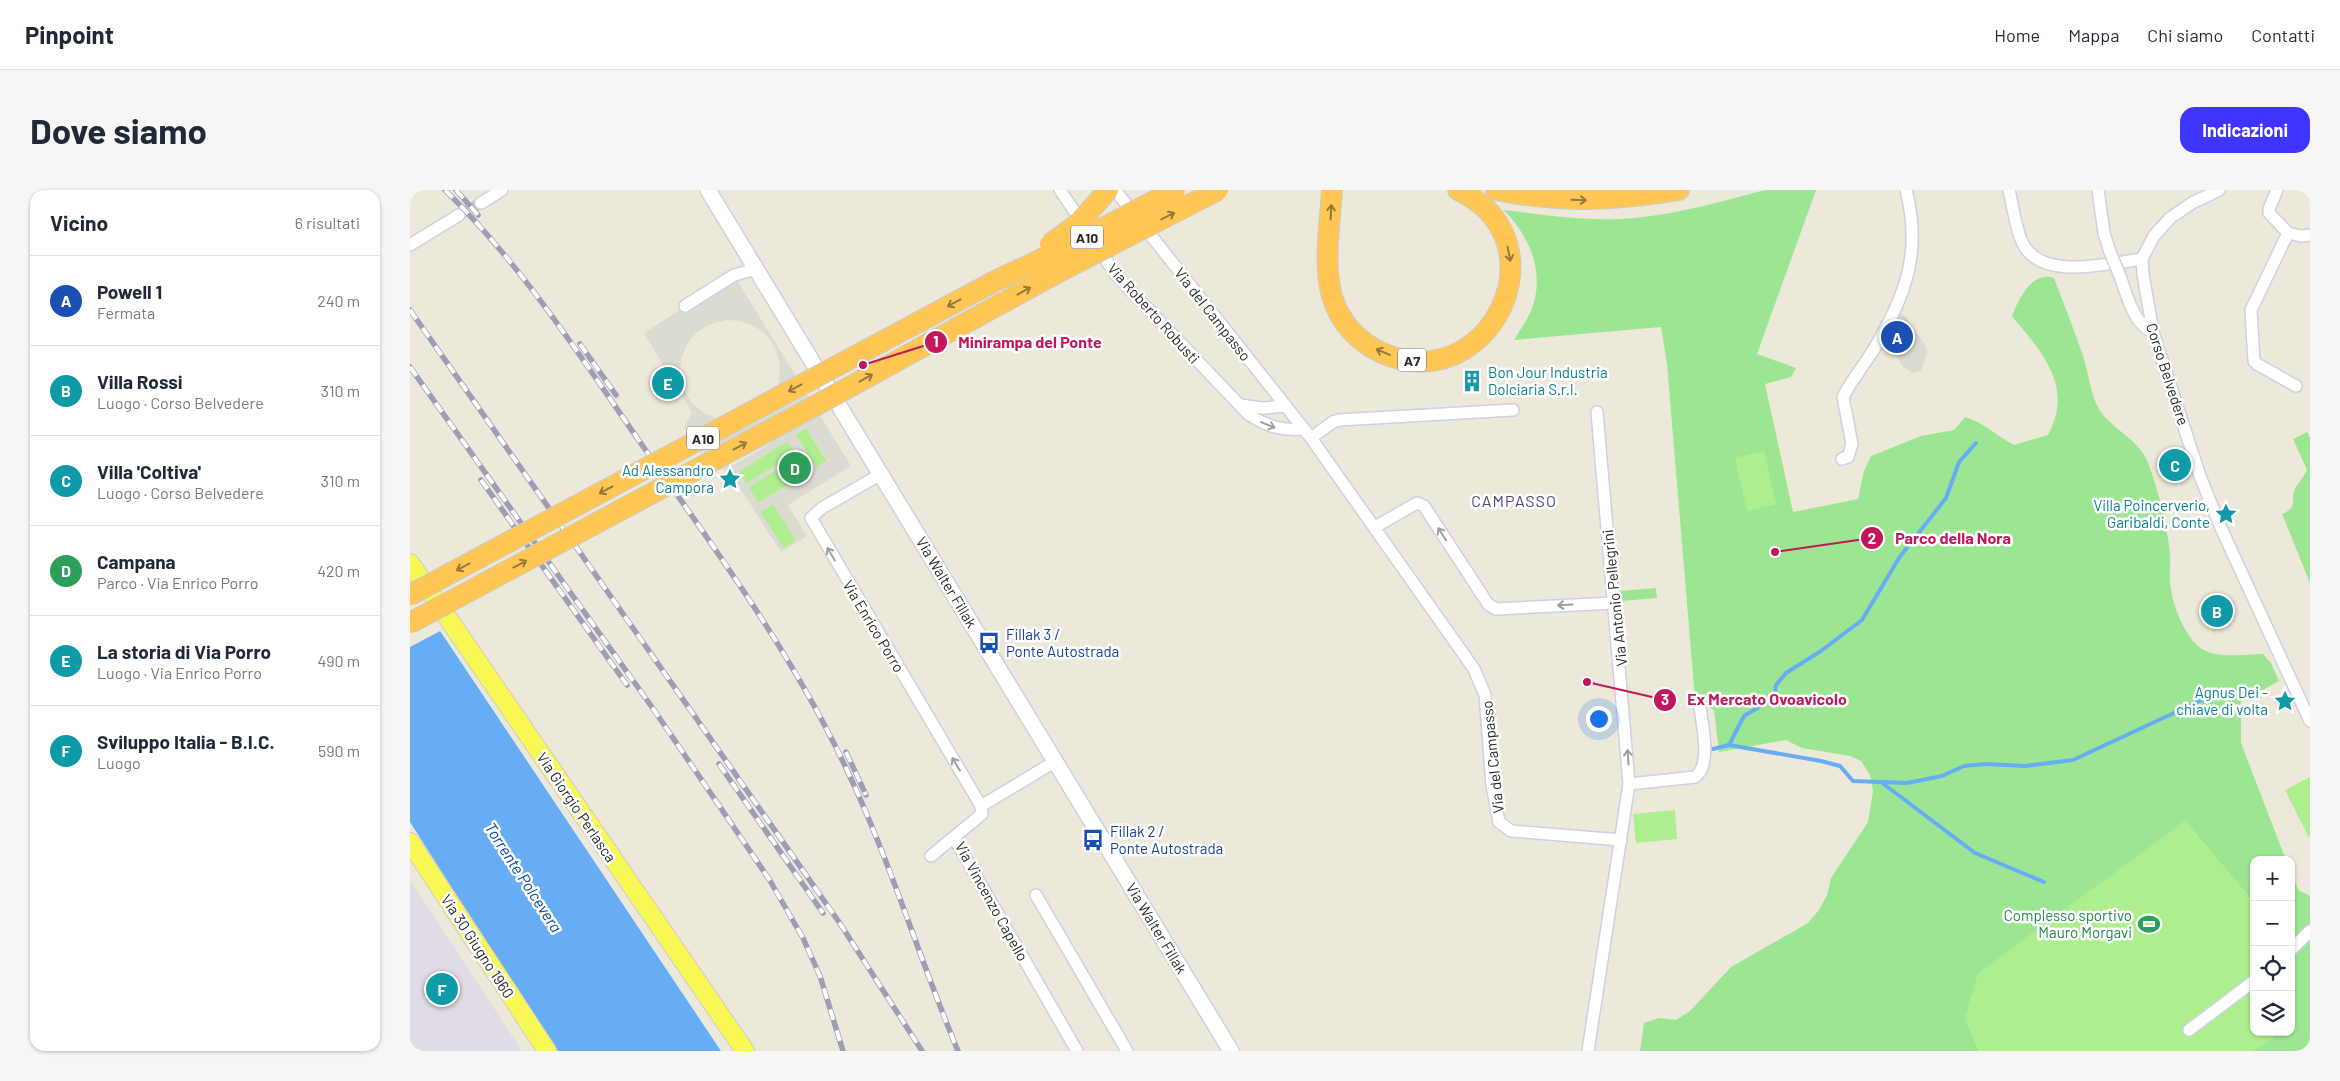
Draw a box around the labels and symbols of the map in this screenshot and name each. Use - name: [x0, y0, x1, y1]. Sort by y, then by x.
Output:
- one-way arrow: [1571, 195, 1587, 204]
- one-way arrow: [1327, 204, 1336, 220]
- one-way arrow: [1160, 211, 1175, 220]
- road number: A10: [1071, 226, 1103, 248]
- one-way arrow: [1505, 245, 1514, 261]
- street label: Via Roberto Robusti: [1104, 259, 1204, 367]
- street label: Via del Campasso: [1171, 264, 1255, 364]
- one-way arrow: [1016, 286, 1031, 295]
- one-way arrow: [947, 299, 962, 308]
- pin: A: [1881, 318, 1913, 356]
- street label: Corso Belvedere: [2143, 321, 2193, 427]
- callout: Minirampa del Ponte: [923, 326, 1111, 357]
- text: 1: [933, 332, 939, 350]
- text: Minirampa del Ponte: [958, 332, 1102, 351]
- one-way arrow: [1375, 347, 1390, 356]
- road number: A7: [1398, 348, 1426, 372]
- place label: Bon Jour Industria Dolciaria S.r.l.: [1488, 363, 1608, 398]
- pin: E: [652, 364, 684, 402]
- building icon: Bon Jour Industria Dolciaria S.r.l.: [1459, 368, 1485, 394]
- one-way arrow: [859, 372, 873, 382]
- one-way arrow: [788, 383, 803, 393]
- one-way arrow: [1260, 421, 1275, 430]
- road number: A10: [687, 427, 719, 450]
- one-way arrow: [733, 441, 748, 451]
- pin: C: [2159, 446, 2191, 484]
- pin: D: [779, 449, 811, 487]
- place label: Ad Alessandro Campora: [622, 461, 714, 496]
- place icon: Ad Alessandro Campora: [717, 466, 743, 492]
- one-way arrow: [599, 486, 614, 495]
- district label: CAMPASSO: [1471, 491, 1557, 510]
- place label: Villa Poincerverio, Garibaldi, Conte: [2093, 496, 2210, 531]
- place icon: Villa Poincerverio, Garibaldi, Conte: [2213, 501, 2239, 527]
- callout: Parco della Nora: [1860, 523, 2021, 554]
- one-way arrow: [1437, 528, 1447, 542]
- text: Parco della Nora: [1895, 528, 2011, 547]
- street label: Via Antonio Pellegrini: [1598, 529, 1630, 667]
- text: 2: [1868, 529, 1876, 547]
- street label: Via Walter Fillak: [913, 533, 981, 631]
- one-way arrow: [825, 547, 835, 561]
- one-way arrow: [512, 559, 527, 568]
- one-way arrow: [455, 562, 470, 572]
- street label: Via Enrico Porro: [839, 577, 909, 675]
- pin: B: [2201, 592, 2233, 630]
- one-way arrow: [1558, 601, 1574, 610]
- place label: Fillak 3 / Ponte Autostrada: [1006, 625, 1119, 660]
- bus stop icon: Fillak 3 / Ponte Autostrada: [976, 630, 1002, 656]
- place label: Agnus Dei - chiave di volta: [2176, 683, 2268, 718]
- callout: Ex Mercato Ovoavicolo: [1652, 684, 1857, 715]
- place icon: Agnus Dei - chiave di volta: [2272, 688, 2298, 714]
- text: Ex Mercato Ovoavicolo: [1687, 689, 1847, 708]
- text: 3: [1661, 690, 1669, 708]
- street label: Via del Campasso: [1477, 700, 1507, 814]
- your location: [1586, 706, 1612, 732]
- street label: Via Giorgio Perlasca: [534, 749, 620, 865]
- one-way arrow: [1623, 749, 1632, 765]
- one-way arrow: [951, 758, 961, 772]
- water label: Torrente Polcevera: [481, 819, 567, 935]
- place label: Fillak 2 / Ponte Autostrada: [1110, 822, 1223, 857]
- bus stop icon: Fillak 2 / Ponte Autostrada: [1080, 827, 1106, 853]
- street label: Via Vincenzo Capello: [952, 838, 1032, 964]
- street label: Via Walter Fillak: [1123, 879, 1191, 977]
- street label: Via 30 Giugno 1960: [438, 891, 518, 1001]
- place label: Complesso sportivo Mauro Morgavi: [2004, 906, 2132, 941]
- sports icon: Complesso sportivo Mauro Morgavi: [2136, 911, 2162, 937]
- pin: F: [426, 970, 458, 1008]

